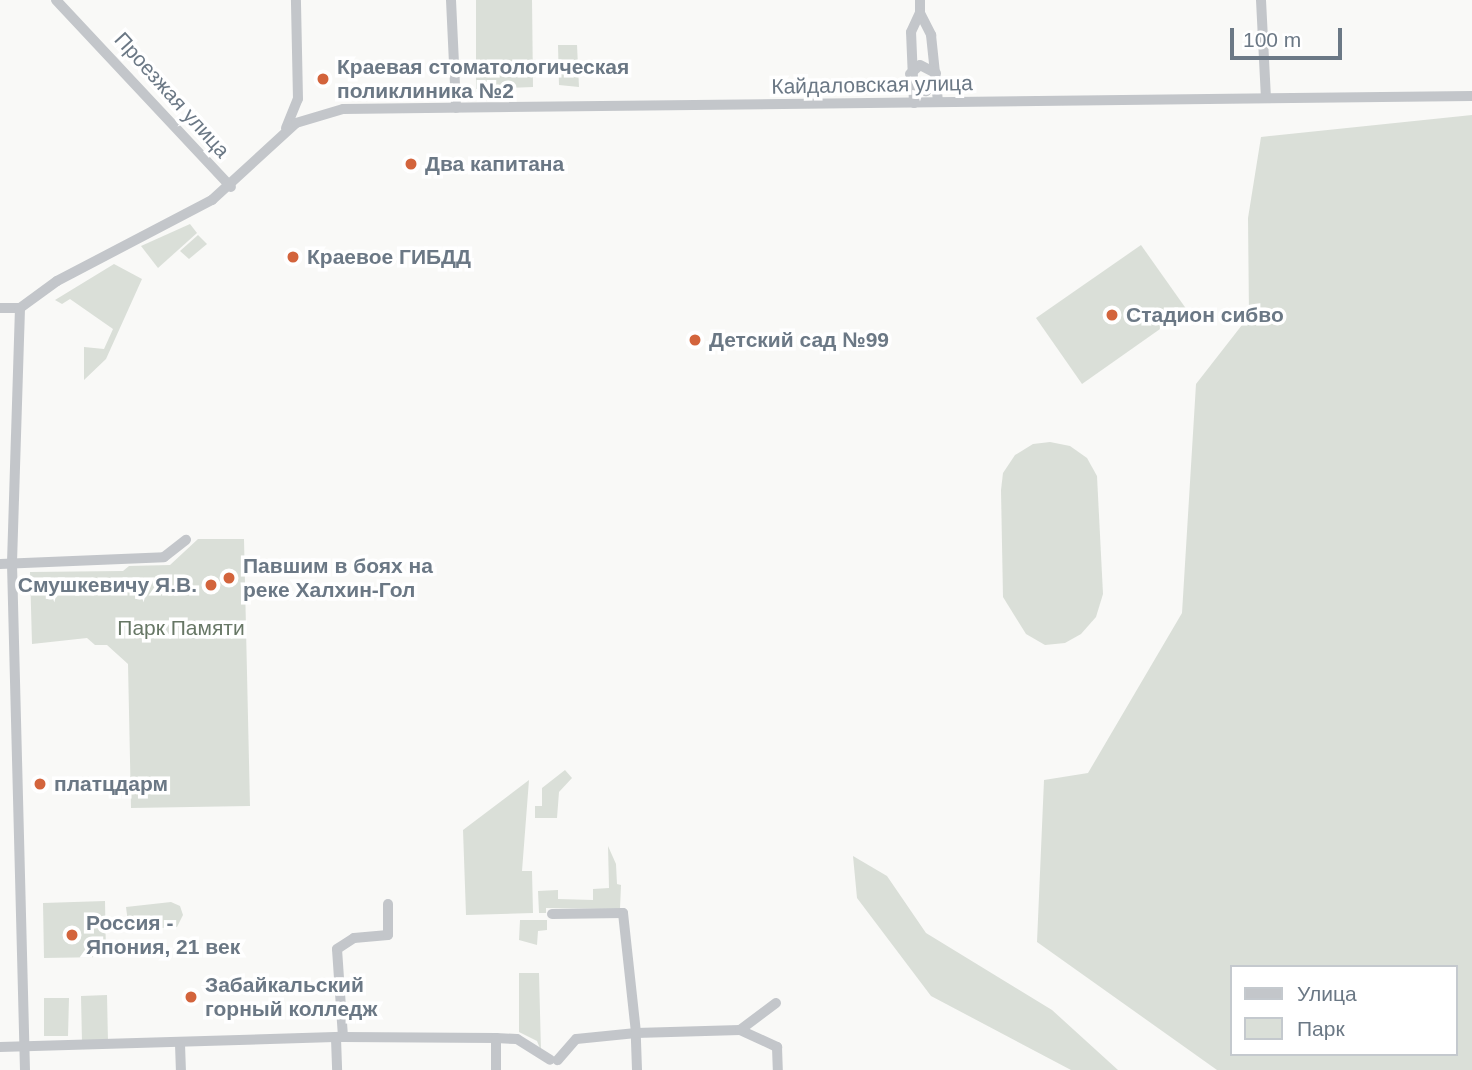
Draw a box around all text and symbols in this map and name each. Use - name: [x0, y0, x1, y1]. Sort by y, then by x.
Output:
- scale bar: [1234, 14, 1346, 58]
- street label: Проезжая улица: [109, 27, 235, 163]
- text: 100 m: [1243, 28, 1301, 51]
- place label: Краевая стоматологическая поликлиника №2: [337, 54, 629, 104]
- marker: Краевая стоматологическая поликлиника №2: [315, 71, 331, 87]
- street label: Кайдаловская улица: [771, 71, 973, 99]
- place label: Два капитана: [425, 151, 564, 177]
- marker: Два капитана: [403, 156, 419, 172]
- place label: Краевое ГИБДД: [307, 244, 471, 270]
- marker: Краевое ГИБДД: [285, 249, 301, 265]
- place label: Стадион сибво: [1126, 302, 1284, 328]
- marker: Стадион сибво: [1104, 307, 1120, 323]
- place label: Детский сад №99: [709, 327, 889, 353]
- marker: Детский сад №99: [687, 332, 703, 348]
- place label: Павшим в боях на реке Халхин-Гол: [243, 553, 433, 603]
- marker: Павшим в боях на реке Халхин-Гол: [221, 570, 237, 586]
- place label: Смушкевичу Я.В.: [18, 572, 197, 598]
- marker: Смушкевичу Я.В.: [203, 577, 219, 593]
- park label: Парк Памяти: [117, 615, 245, 641]
- place label: платцдарм: [54, 771, 168, 797]
- marker: платцдарм: [32, 776, 48, 792]
- place label: Россия - Япония, 21 век: [86, 910, 240, 960]
- marker: Россия - Япония, 21 век: [64, 927, 80, 943]
- legend: [1230, 965, 1458, 1056]
- place label: Забайкальский горный колледж: [205, 972, 377, 1022]
- text: Улица: [1297, 982, 1357, 1005]
- marker: Забайкальский горный колледж: [183, 989, 199, 1005]
- text: Парк: [1297, 1017, 1345, 1040]

